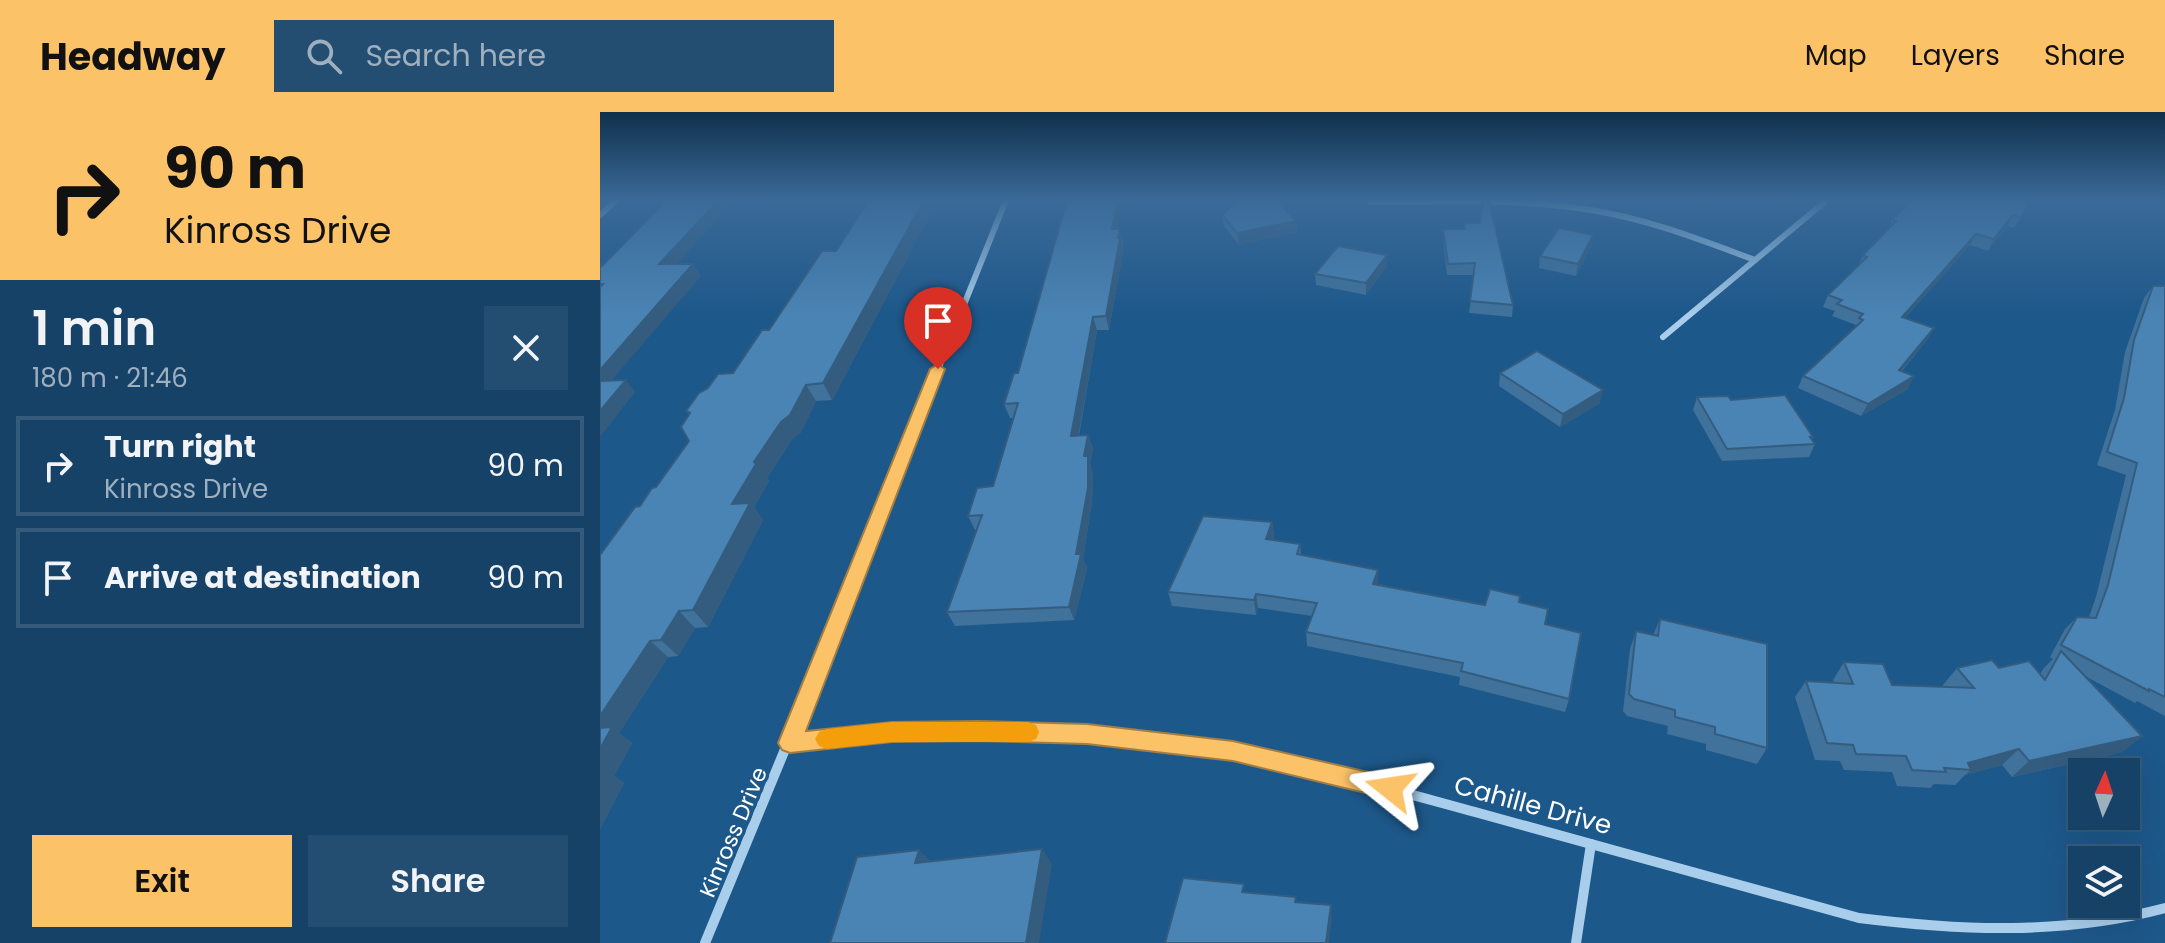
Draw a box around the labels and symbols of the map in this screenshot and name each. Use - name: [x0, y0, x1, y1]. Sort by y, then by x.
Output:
- pin: [904, 287, 972, 369]
- position arrow: [1348, 746, 1432, 830]
- north arrow: [2068, 758, 2140, 830]
- street label: Kinross Drive: [692, 762, 775, 902]
- street label: Cahille Drive: [1450, 767, 1616, 843]

